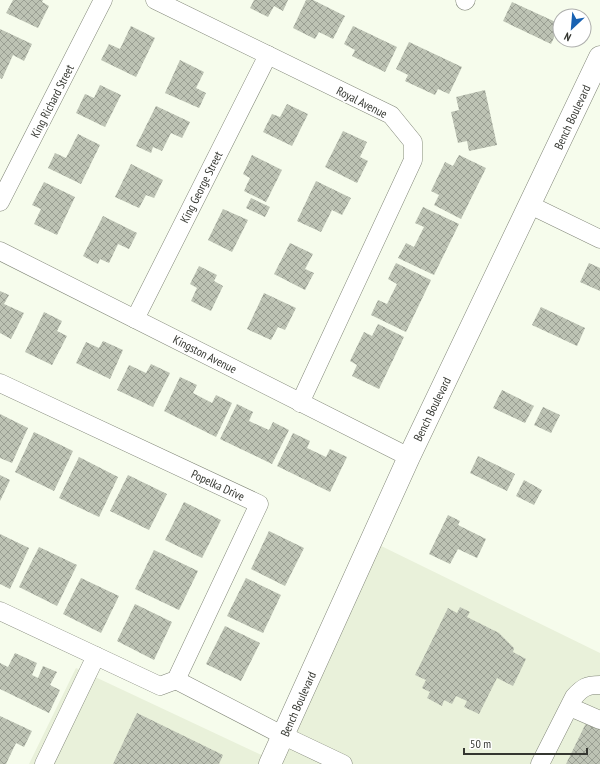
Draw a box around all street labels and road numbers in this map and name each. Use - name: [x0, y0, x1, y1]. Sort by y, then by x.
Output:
- street label: King Richard Street: [27, 61, 77, 140]
- street label: Bench Boulevard: [551, 82, 593, 152]
- street label: Royal Avenue: [334, 83, 390, 121]
- street label: King George Street: [177, 148, 226, 225]
- street label: Kingston Avenue: [171, 332, 239, 376]
- street label: Bench Boulevard: [410, 374, 454, 444]
- street label: Popelka Drive: [189, 466, 247, 504]
- street label: Bench Boulevard: [277, 669, 319, 739]

